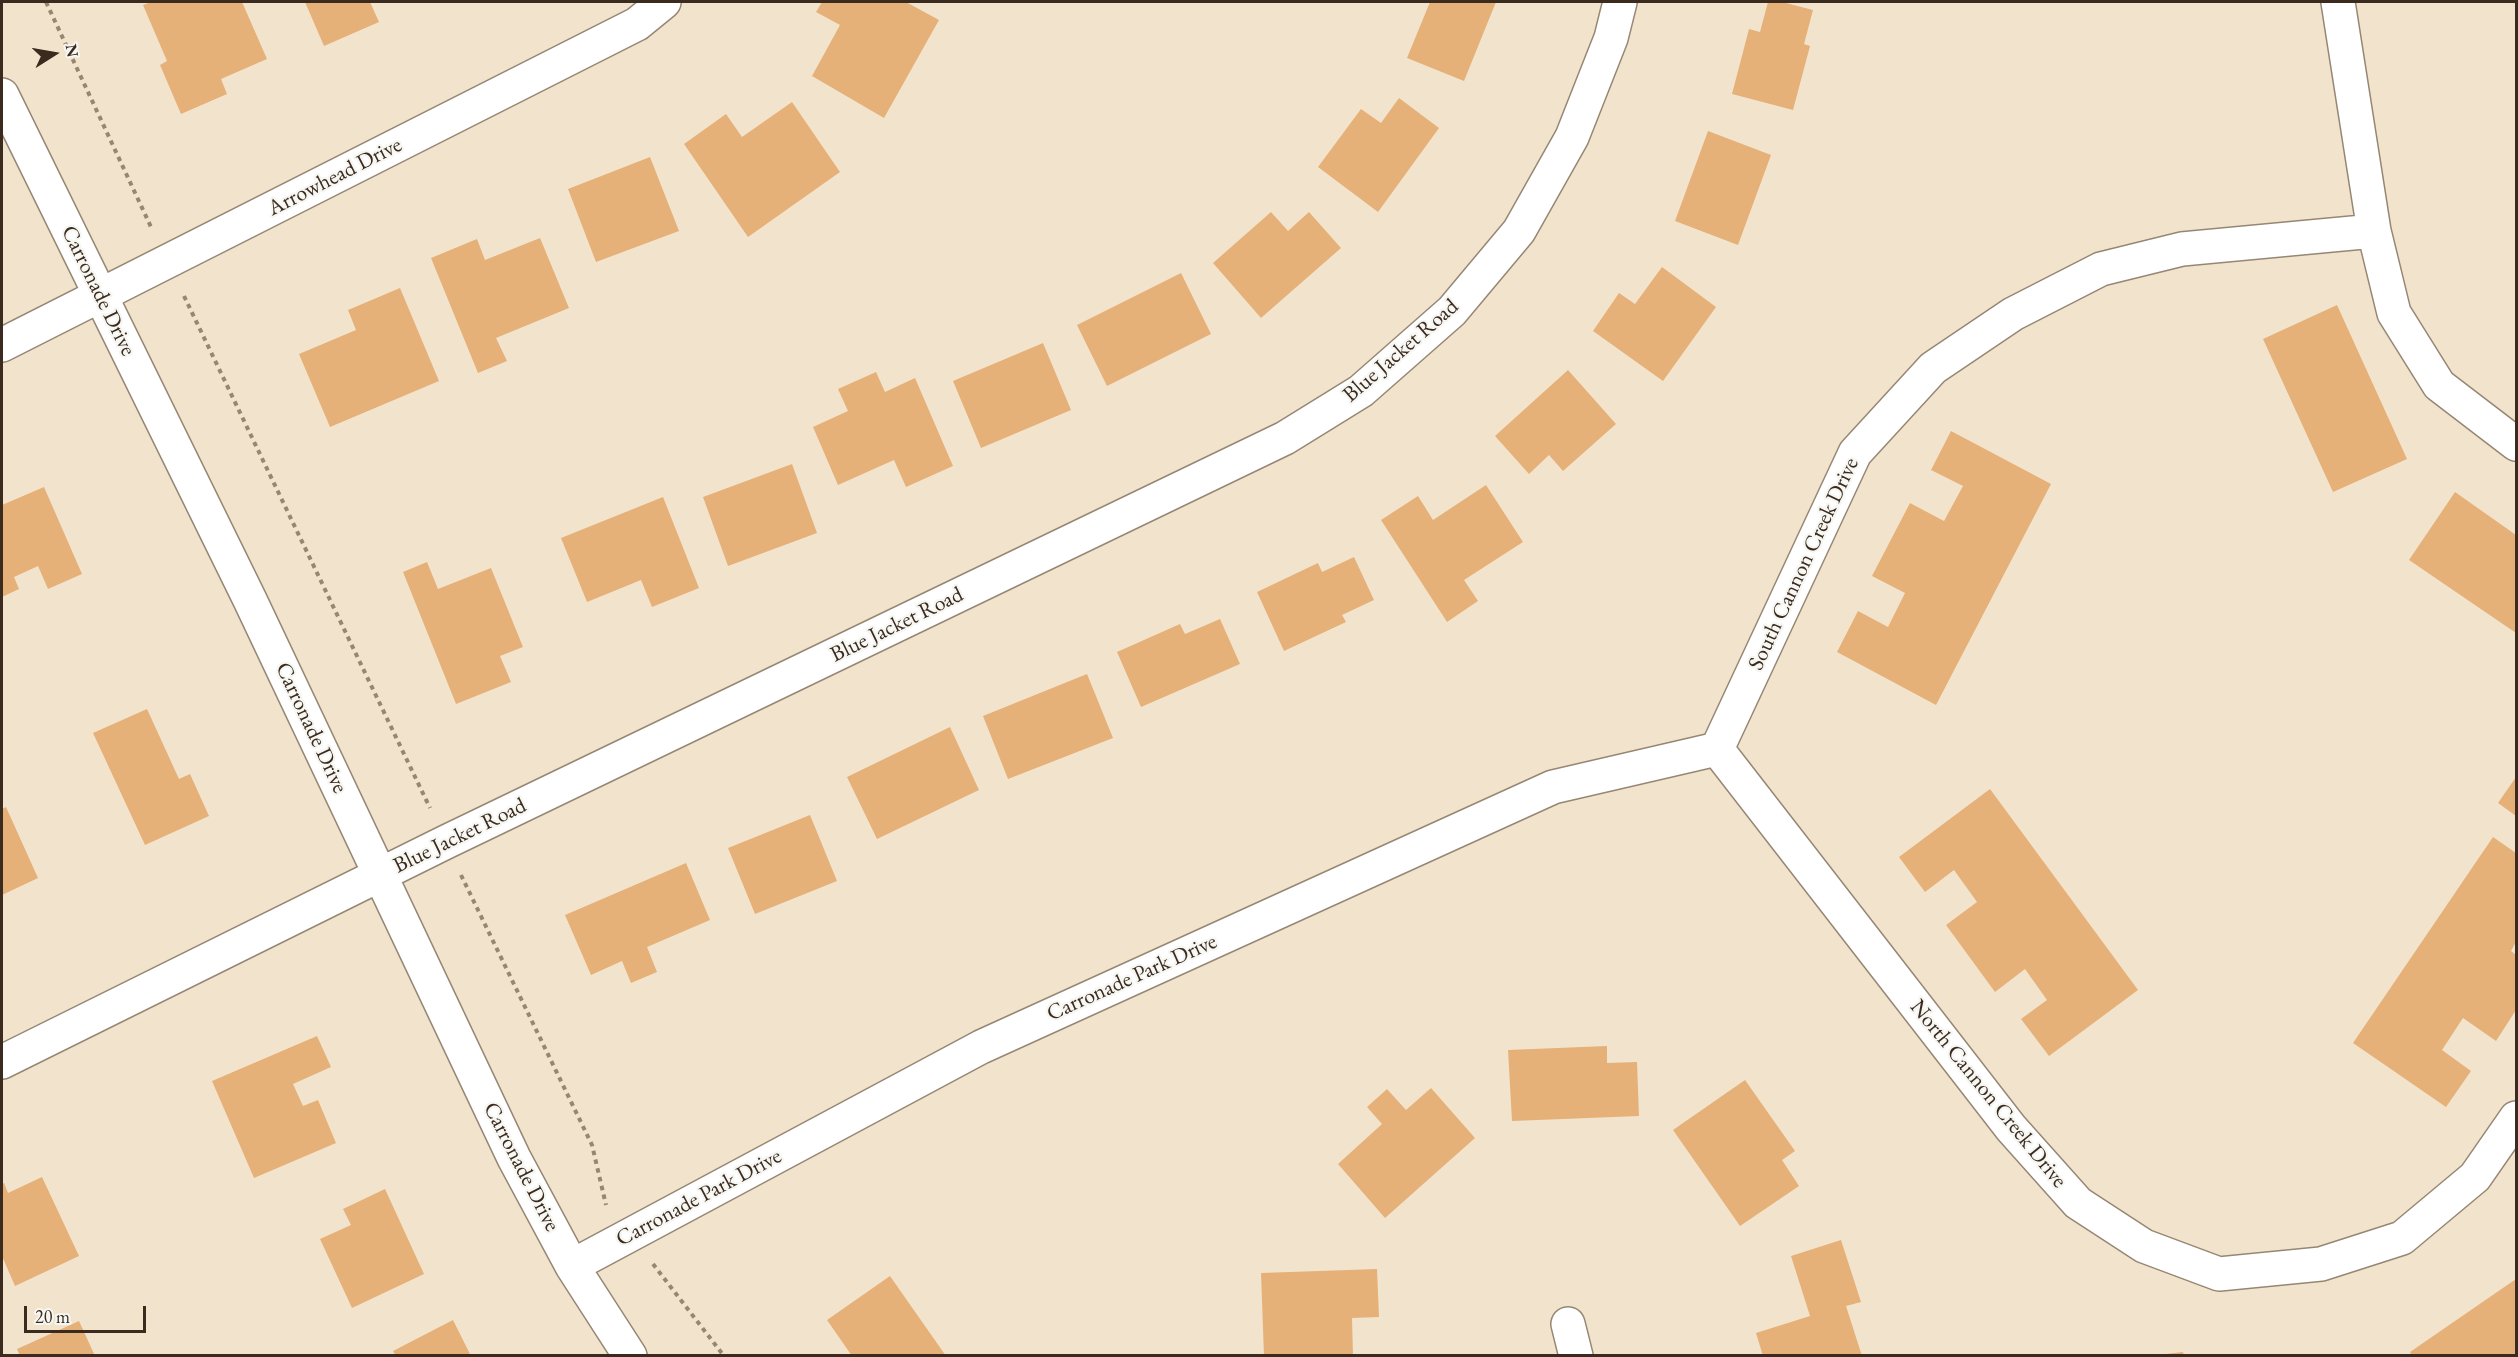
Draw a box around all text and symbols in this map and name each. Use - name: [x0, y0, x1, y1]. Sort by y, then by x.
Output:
- north arrow: [24, 24, 84, 84]
- text: N: [61, 42, 84, 59]
- street label: Arrowhead Drive: [264, 132, 406, 222]
- street label: Carronade Drive: [55, 222, 141, 360]
- street label: Blue Jacket Road: [1338, 294, 1464, 408]
- street label: South Cannon Creek Drive: [1743, 454, 1865, 674]
- street label: Blue Jacket Road: [826, 582, 968, 668]
- street label: Carronade Drive: [269, 658, 353, 798]
- street label: Blue Jacket Road: [389, 793, 531, 879]
- street label: Carronade Park Drive: [1043, 929, 1221, 1027]
- street label: North Cannon Creek Drive: [1904, 995, 2072, 1193]
- street label: Carronade Drive: [477, 1098, 565, 1236]
- street label: Carronade Park Drive: [612, 1143, 786, 1253]
- scale bar: [27, 1294, 148, 1332]
- text: 20 m: [35, 1305, 70, 1328]

